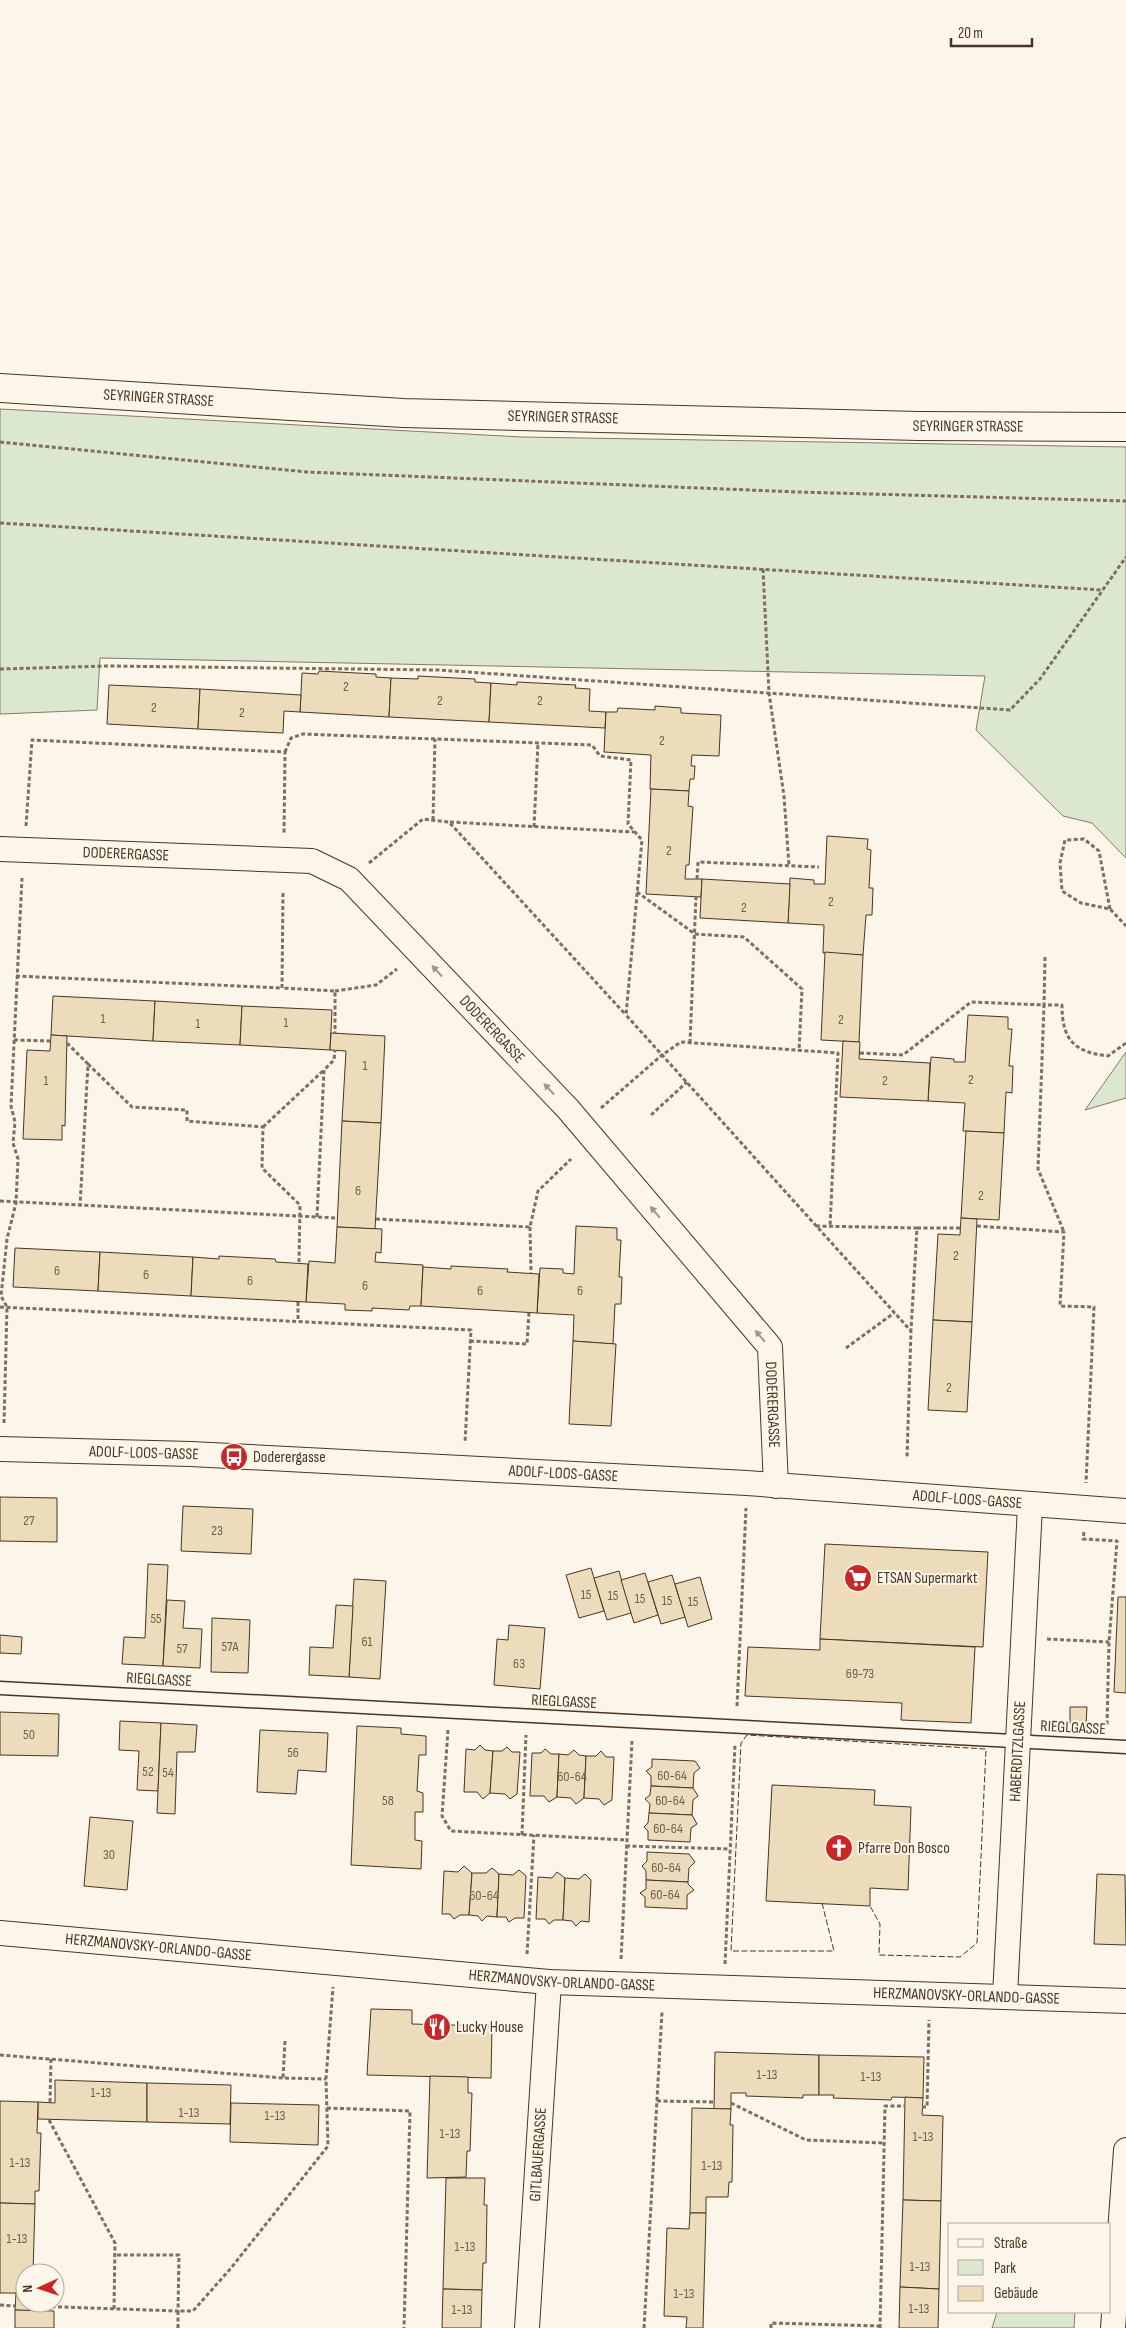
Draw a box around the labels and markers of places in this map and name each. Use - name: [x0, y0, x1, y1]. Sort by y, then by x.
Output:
- bus stop icon: Doderergasse: [219, 1442, 249, 1472]
- place label: Doderergasse: [253, 1448, 326, 1467]
- supermarket icon: ETSAN Supermarkt: [843, 1563, 873, 1593]
- place label: ETSAN Supermarkt: [877, 1569, 978, 1588]
- church icon: Pfarre Don Bosco: [824, 1833, 854, 1863]
- place label: Pfarre Don Bosco: [858, 1839, 950, 1858]
- restaurant icon: Lucky House: [422, 2012, 452, 2042]
- place label: Lucky House: [456, 2018, 523, 2037]

